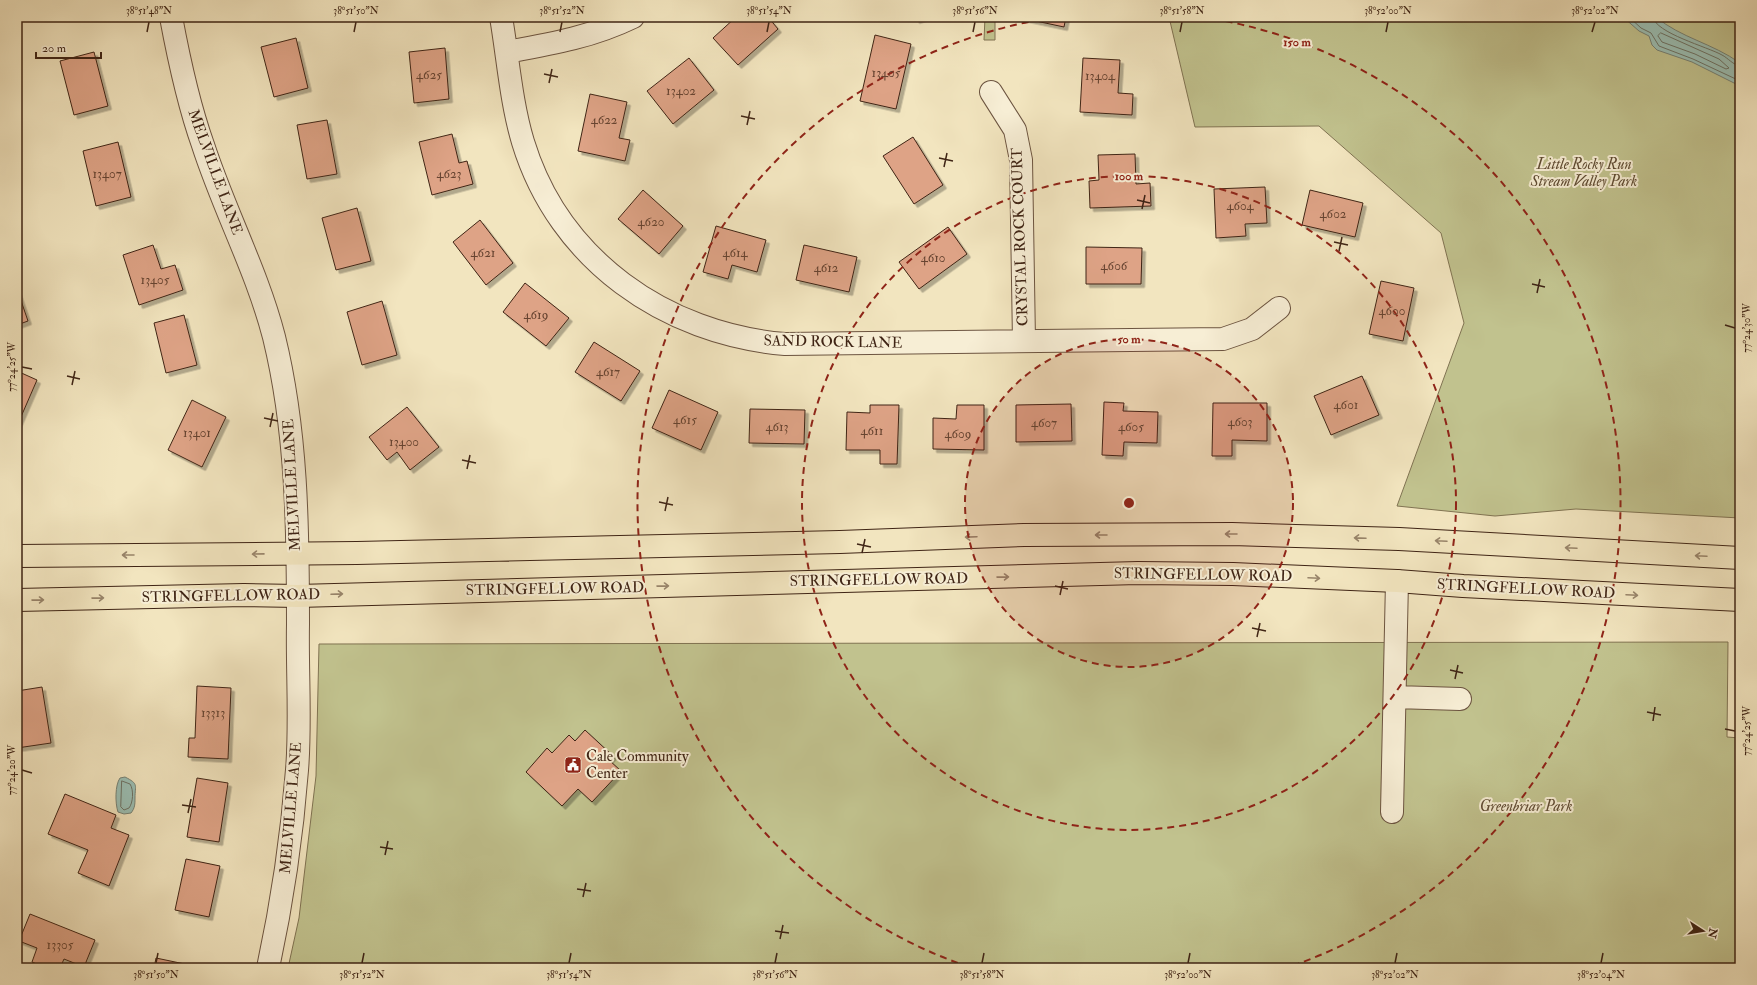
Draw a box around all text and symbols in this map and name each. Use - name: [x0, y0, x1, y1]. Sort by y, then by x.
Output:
- text: 38°51'48"N: [126, 5, 172, 17]
- text: 38°51'50"N: [333, 5, 379, 17]
- text: 38°51'52"N: [539, 5, 585, 17]
- text: 38°51'54"N: [746, 5, 792, 17]
- text: 38°51'56"N: [952, 5, 998, 17]
- text: 38°51'58"N: [1160, 5, 1205, 17]
- text: 38°52'00"N: [1364, 5, 1412, 17]
- text: 38°52'02"N: [1571, 5, 1619, 17]
- scale bar: [36, 34, 101, 60]
- text: 150 m: [1283, 35, 1311, 50]
- text: 20 m: [42, 41, 67, 56]
- house number: 13405: [872, 65, 901, 81]
- house number: 4625: [416, 67, 442, 83]
- house number: 13404: [1085, 68, 1116, 84]
- house number: 13402: [666, 83, 696, 99]
- street label: MELVILLE LANE: [183, 107, 247, 238]
- house number: 4622: [591, 112, 618, 128]
- street label: CRYSTAL ROCK COURT: [1007, 147, 1033, 327]
- park label: Little Rocky Run Stream Valley Park: [1530, 155, 1637, 191]
- house number: 13407: [92, 166, 122, 182]
- house number: 4623: [436, 166, 462, 182]
- text: 100 m: [1115, 169, 1144, 184]
- house number: 4604: [1226, 198, 1255, 214]
- house number: 4602: [1320, 206, 1347, 222]
- house number: 4620: [638, 214, 664, 230]
- house number: 4621: [471, 245, 496, 261]
- house number: 4614: [722, 245, 749, 261]
- house number: 4610: [921, 250, 945, 266]
- house number: 4606: [1101, 258, 1129, 274]
- house number: 4612: [814, 260, 839, 276]
- house number: 13405: [141, 272, 170, 288]
- house number: 4600: [1379, 303, 1405, 319]
- text: 77°24'30"W: [1741, 303, 1753, 353]
- house number: 4619: [524, 307, 548, 323]
- street label: SAND ROCK LANE: [763, 331, 903, 353]
- text: 50 m: [1117, 332, 1141, 347]
- text: 77°24'25"W: [6, 341, 18, 392]
- house number: 4617: [596, 364, 620, 380]
- house number: 4601: [1334, 397, 1359, 413]
- house number: 4615: [673, 412, 697, 428]
- house number: 4603: [1227, 414, 1253, 430]
- house number: 4607: [1031, 415, 1057, 431]
- street label: MELVILLE LANE: [279, 418, 305, 552]
- house number: 4613: [765, 419, 789, 435]
- house number: 4605: [1118, 419, 1144, 435]
- house number: 4611: [861, 423, 884, 439]
- house number: 13401: [183, 425, 211, 441]
- house number: 4609: [945, 426, 971, 442]
- house number: 13400: [389, 434, 419, 450]
- centre of rings: [1122, 496, 1136, 510]
- one-way arrow: [1225, 530, 1238, 538]
- one-way arrow: [1095, 531, 1108, 538]
- one-way arrow: [965, 533, 978, 541]
- one-way arrow: [1354, 534, 1367, 542]
- one-way arrow: [1435, 538, 1448, 545]
- one-way arrow: [1565, 545, 1578, 552]
- one-way arrow: [252, 550, 265, 558]
- one-way arrow: [122, 552, 135, 559]
- one-way arrow: [1695, 552, 1708, 559]
- street label: STRINGFELLOW ROAD: [1114, 564, 1292, 586]
- street label: STRINGFELLOW ROAD: [790, 569, 968, 591]
- one-way arrow: [996, 574, 1009, 581]
- one-way arrow: [1307, 574, 1320, 581]
- street label: STRINGFELLOW ROAD: [1436, 575, 1616, 603]
- street label: STRINGFELLOW ROAD: [466, 578, 644, 600]
- one-way arrow: [656, 582, 669, 590]
- street label: STRINGFELLOW ROAD: [142, 585, 320, 607]
- one-way arrow: [330, 590, 343, 598]
- one-way arrow: [1625, 591, 1638, 599]
- one-way arrow: [91, 595, 104, 602]
- one-way arrow: [31, 596, 44, 604]
- house number: 13313: [201, 705, 225, 721]
- text: 77°24'25"W: [1741, 705, 1753, 756]
- street label: MELVILLE LANE: [276, 741, 306, 875]
- text: 77°24'20"W: [6, 744, 18, 795]
- place label: Cale Community Center: [586, 747, 689, 783]
- public building icon: Cale Community Center: [563, 755, 583, 775]
- park label: Greenbriar Park: [1480, 797, 1572, 816]
- north arrow: [1683, 911, 1723, 951]
- text: N: [1705, 926, 1720, 940]
- house number: 13305: [47, 937, 74, 953]
- text: 38°51'50"N: [133, 969, 179, 981]
- text: 38°51'52"N: [339, 969, 385, 981]
- text: 38°51'54"N: [546, 969, 592, 981]
- text: 38°51'56"N: [752, 969, 798, 981]
- text: 38°51'58"N: [960, 969, 1005, 981]
- text: 38°52'00"N: [1164, 969, 1212, 981]
- text: 38°52'02"N: [1371, 969, 1419, 981]
- text: 38°52'04"N: [1577, 969, 1625, 981]

